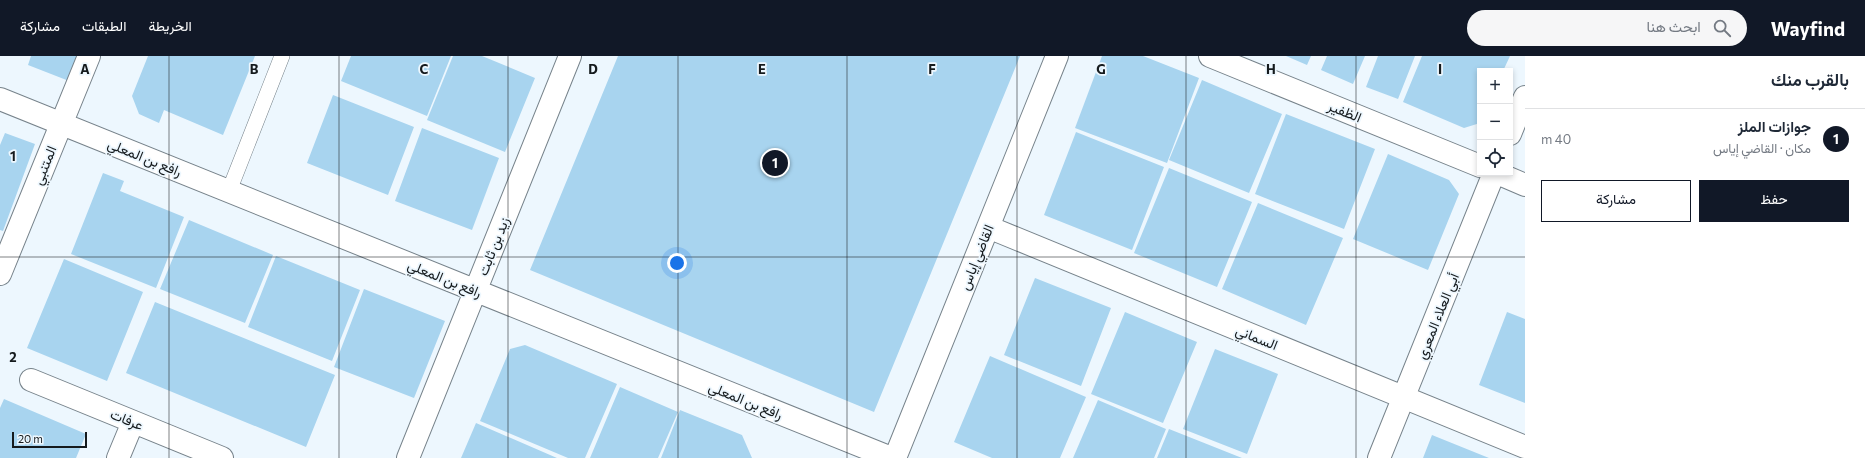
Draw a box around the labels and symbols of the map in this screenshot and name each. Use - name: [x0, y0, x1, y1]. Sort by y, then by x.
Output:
- text: A: [80, 61, 90, 77]
- text: B: [250, 61, 259, 77]
- text: C: [420, 61, 429, 77]
- text: D: [588, 61, 598, 77]
- text: E: [758, 61, 766, 77]
- text: F: [928, 61, 936, 77]
- text: G: [1096, 61, 1106, 77]
- text: H: [1266, 61, 1276, 77]
- text: I: [1438, 61, 1442, 77]
- street label: الظفير: [1324, 96, 1364, 126]
- street label: رافع بن المعلي: [104, 134, 185, 183]
- street label: المتنبي: [29, 143, 63, 189]
- text: 1: [10, 148, 16, 164]
- pin: 1: [762, 148, 788, 178]
- street label: زيد بن ثابت: [474, 214, 513, 278]
- street label: القاضي إياس: [955, 222, 1001, 294]
- your location: [667, 253, 687, 273]
- street label: رافع بن المعلي: [404, 255, 485, 304]
- street label: أبي العلاء المعري: [1412, 271, 1466, 363]
- street label: السماني: [1232, 321, 1281, 357]
- text: 2: [9, 349, 17, 365]
- street label: رافع بن المعلي: [705, 377, 786, 426]
- street label: عرفات: [108, 405, 146, 434]
- scale bar: [12, 430, 87, 449]

